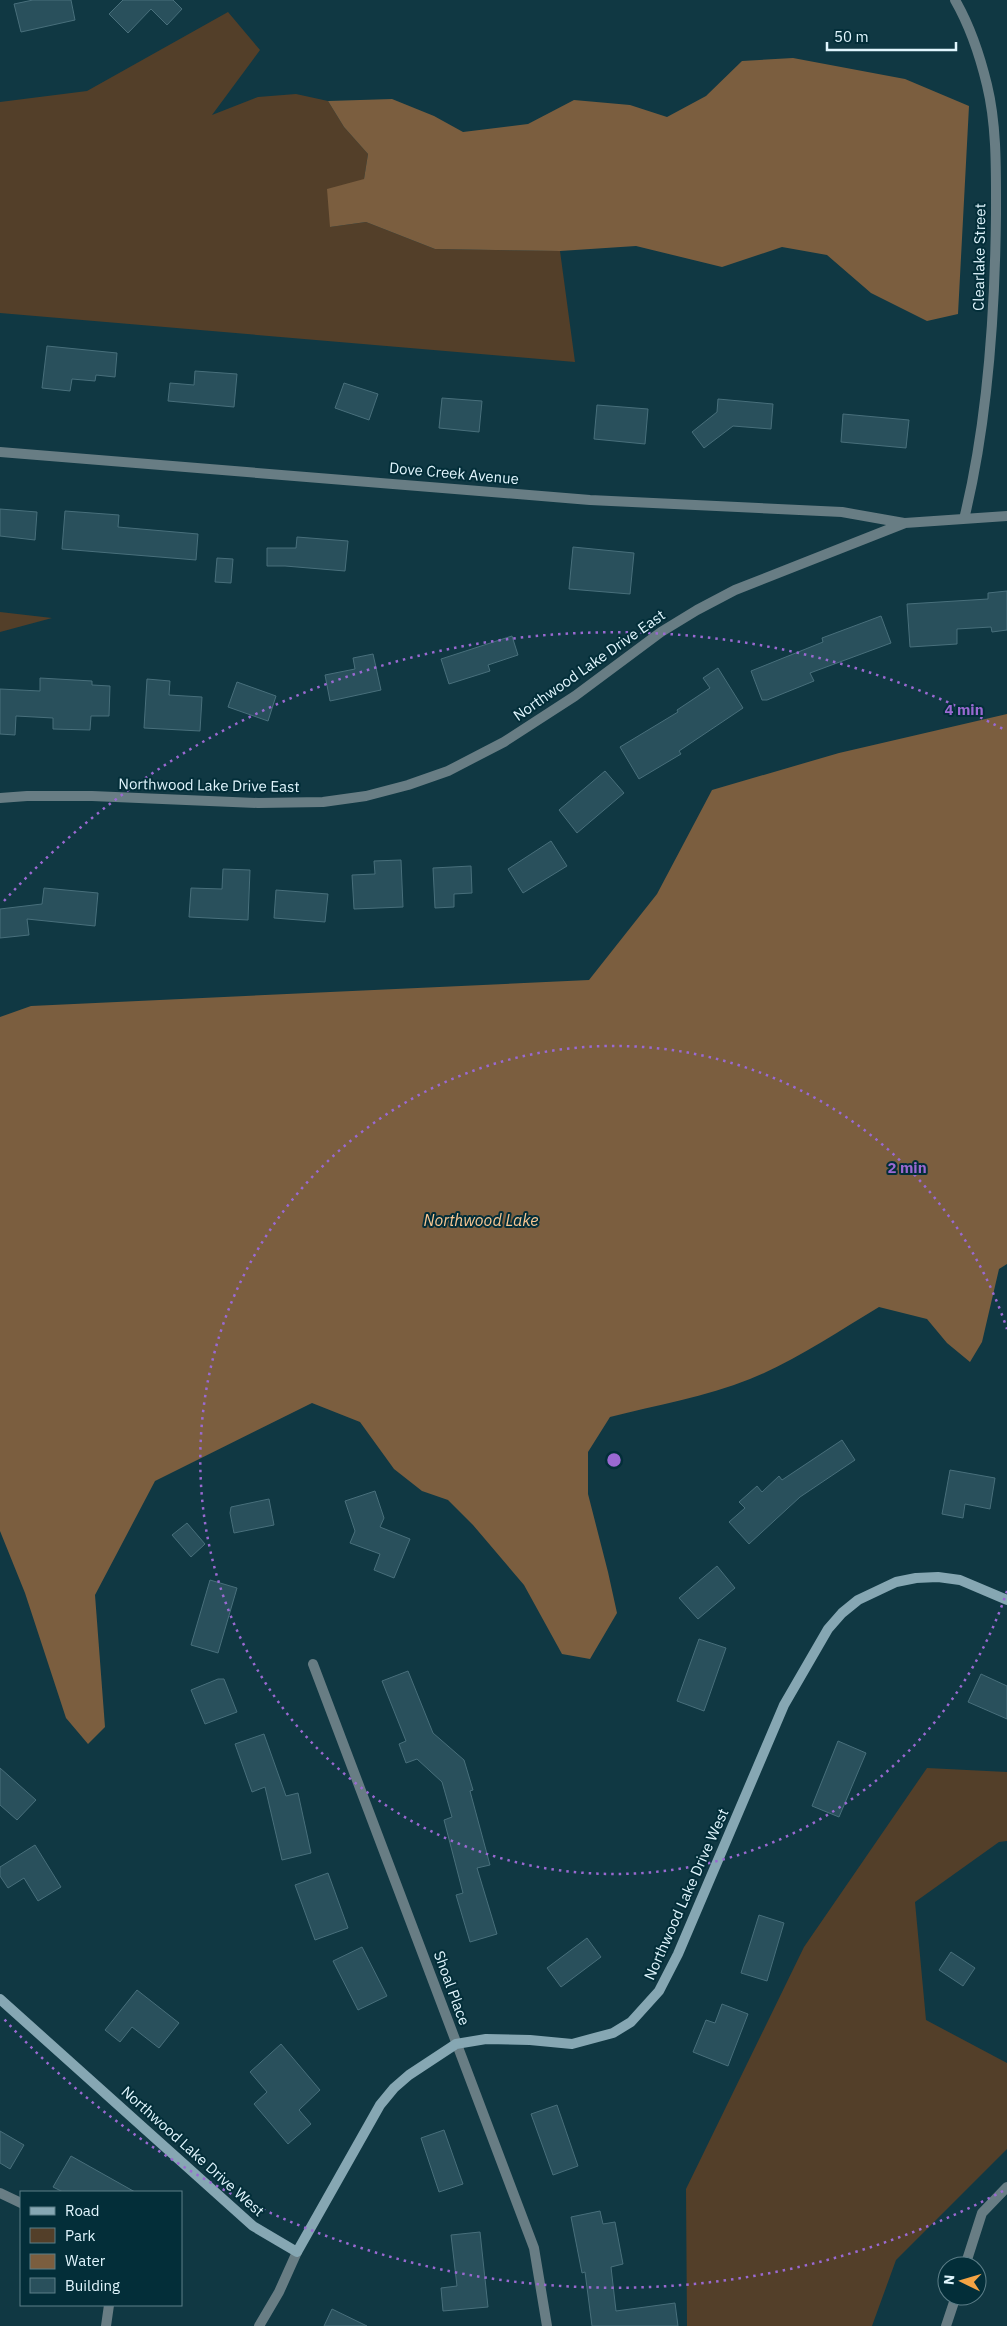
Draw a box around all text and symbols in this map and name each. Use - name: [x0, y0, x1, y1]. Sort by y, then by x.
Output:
- scale bar: [827, 20, 956, 52]
- text: 50 m: [834, 27, 869, 46]
- street label: Clearlake Street: [969, 203, 989, 311]
- street label: Dove Creek Avenue: [388, 458, 520, 488]
- street label: Northwood Lake Drive East: [509, 605, 669, 725]
- text: 4 min: [944, 700, 984, 719]
- street label: Northwood Lake Drive East: [118, 774, 300, 796]
- text: 2 min: [887, 1158, 927, 1177]
- water label: Northwood Lake: [424, 1210, 538, 1230]
- centre of rings: [605, 1451, 623, 1469]
- street label: Northwood Lake Drive West: [640, 1805, 732, 1983]
- street label: Shoal Place: [430, 1948, 474, 2028]
- street label: Northwood Lake Drive West: [118, 2082, 268, 2220]
- legend: [20, 2191, 182, 2306]
- text: Road: [65, 2201, 100, 2220]
- text: Park: [65, 2226, 95, 2245]
- text: Water: [65, 2251, 106, 2270]
- north arrow: [937, 2256, 987, 2306]
- text: N: [940, 2274, 958, 2286]
- text: Building: [65, 2276, 120, 2295]

